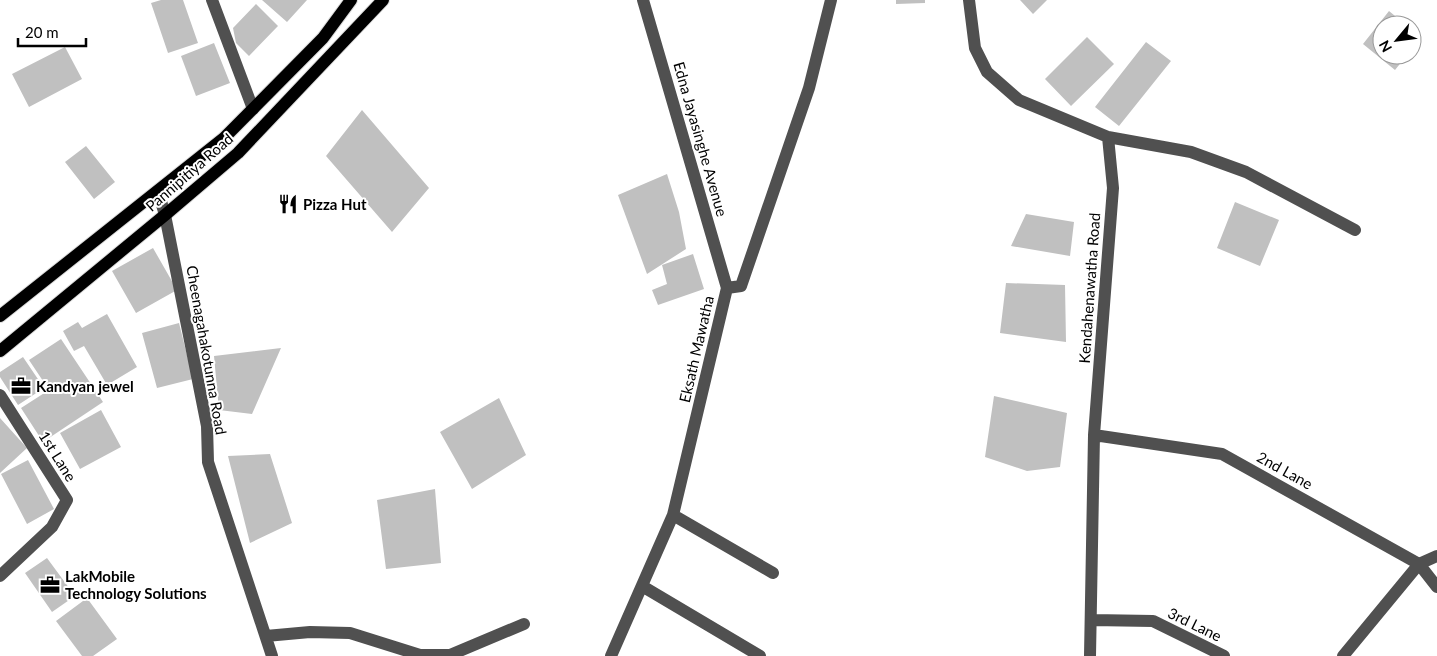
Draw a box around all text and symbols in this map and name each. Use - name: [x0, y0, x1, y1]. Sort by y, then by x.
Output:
- scale bar: [18, 15, 85, 47]
- north arrow: [1372, 15, 1422, 65]
- text: 20 m: [25, 23, 59, 41]
- text: N: [1375, 38, 1395, 55]
- street label: Edna Jayasinghe Avenue: [670, 60, 732, 218]
- street label: Pannipitiya Road: [142, 129, 236, 215]
- restaurant icon: Pizza Hut: [277, 193, 299, 215]
- place label: Pizza Hut: [303, 195, 367, 213]
- street label: Kendahenawatha Road: [1075, 212, 1103, 364]
- street label: Cheenagahakotunna Road: [183, 264, 231, 436]
- street label: Eksath Mawatha: [675, 294, 717, 404]
- office icon: Kandyan jewel: [10, 375, 32, 397]
- place label: Kandyan jewel: [36, 377, 134, 395]
- street label: 1st Lane: [36, 428, 80, 485]
- street label: 2nd Lane: [1254, 447, 1316, 493]
- place label: LakMobile Technology Solutions: [65, 567, 207, 602]
- office icon: LakMobile Technology Solutions: [39, 574, 61, 596]
- street label: 3rd Lane: [1165, 603, 1225, 645]

